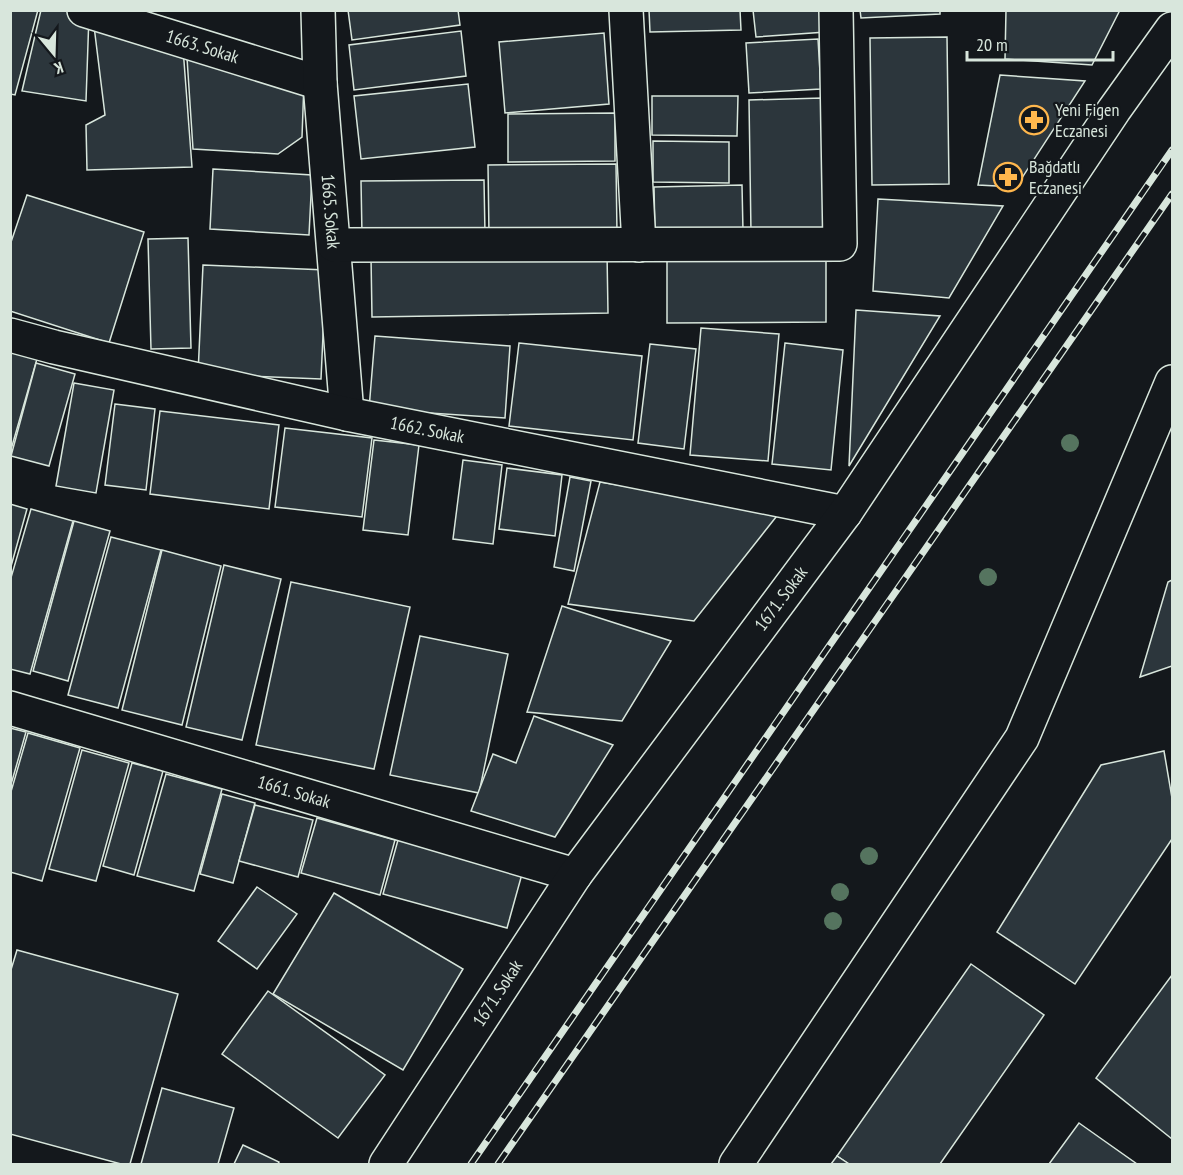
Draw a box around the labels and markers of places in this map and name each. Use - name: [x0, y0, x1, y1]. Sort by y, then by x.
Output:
- place label: Yeni Figen Eczanesi: [1055, 98, 1119, 142]
- pharmacy icon: Yeni Figen Eczanesi: [1018, 104, 1050, 136]
- place label: Bağdatlı Eczanesi: [1029, 155, 1082, 199]
- pharmacy icon: Bağdatlı Eczanesi: [992, 161, 1024, 193]

